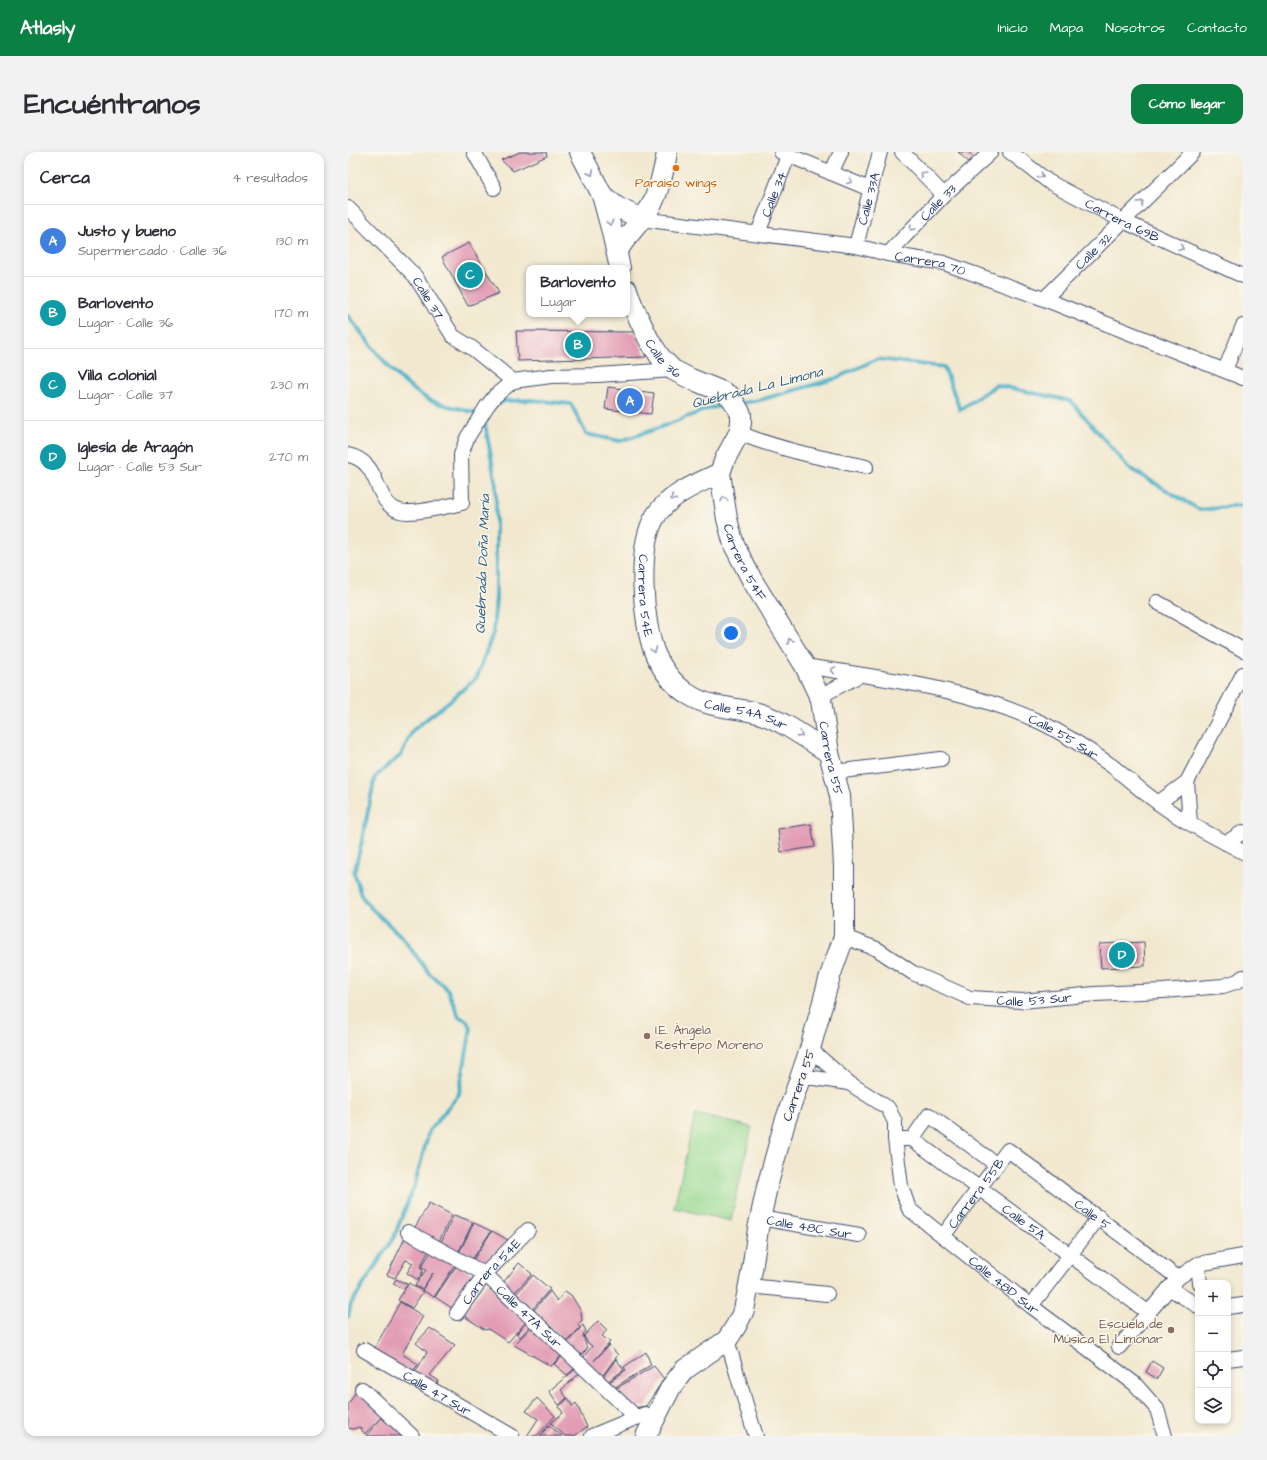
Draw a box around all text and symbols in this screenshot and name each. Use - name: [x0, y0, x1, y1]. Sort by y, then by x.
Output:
- text: Atlasly: [20, 15, 75, 42]
- text: Inicio: [997, 18, 1028, 38]
- text: Mapa: [1050, 18, 1083, 38]
- text: Nosotros: [1105, 18, 1165, 38]
- text: Contacto: [1187, 18, 1247, 38]
- button: Cómo llegar: [1131, 84, 1243, 124]
- text: Encuéntranos: [24, 85, 200, 124]
- marker: Paraiso wings: [671, 163, 681, 173]
- text: Cerca: [40, 166, 90, 190]
- text: 4 resultados: [232, 169, 308, 187]
- one-way arrow: [586, 169, 594, 177]
- street label: Calle 34: [757, 169, 791, 220]
- street label: Calle 33A: [854, 170, 885, 227]
- one-way arrow: [920, 171, 928, 179]
- one-way arrow: [1036, 171, 1043, 178]
- place label: Paraiso wings: [635, 174, 717, 193]
- one-way arrow: [847, 176, 854, 184]
- street label: Calle 33: [916, 180, 961, 225]
- street label: Carrera 69B: [1082, 195, 1162, 247]
- one-way arrow: [1136, 200, 1144, 208]
- one-way arrow: [605, 220, 614, 227]
- text: Justo y bueno: [78, 221, 176, 242]
- one-way arrow: [910, 223, 917, 231]
- street label: Calle 32: [1071, 228, 1117, 274]
- text: A: [49, 232, 57, 250]
- text: 130 m: [276, 232, 308, 250]
- text: Supermercado · Calle 36: [78, 242, 227, 260]
- one-way arrow: [1177, 243, 1184, 251]
- street label: Carrera 70: [893, 247, 968, 280]
- pin: C: [457, 260, 483, 290]
- popup: [526, 265, 630, 317]
- text: Barlovento: [540, 272, 616, 293]
- street label: Calle 37: [408, 274, 448, 323]
- text: Barlovento: [78, 293, 153, 314]
- text: Lugar: [540, 293, 576, 311]
- text: B: [48, 304, 58, 322]
- text: 170 m: [275, 304, 308, 322]
- text: Lugar · Calle 36: [78, 314, 173, 332]
- pin: B: [565, 330, 591, 360]
- street label: Calle 36: [641, 335, 684, 383]
- water label: Quebrada La Limona: [690, 362, 826, 414]
- text: Villa colonial: [78, 365, 157, 386]
- text: C: [48, 376, 58, 394]
- text: 230 m: [270, 376, 308, 394]
- text: Lugar · Calle 37: [78, 386, 173, 404]
- pin: A: [617, 386, 643, 416]
- text: Iglesía de Aragón: [78, 437, 193, 458]
- text: D: [49, 448, 57, 466]
- text: 270 m: [269, 448, 308, 466]
- text: Lugar · Calle 53 Sur: [78, 458, 202, 476]
- water label: Quebrada Doña María: [471, 493, 495, 634]
- one-way arrow: [670, 494, 678, 501]
- one-way arrow: [720, 496, 728, 502]
- street label: Carrera 54F: [719, 522, 770, 604]
- street label: Carrera 54E: [633, 554, 658, 639]
- your location: [721, 623, 741, 643]
- one-way arrow: [787, 638, 794, 645]
- one-way arrow: [650, 647, 658, 654]
- one-way arrow: [830, 666, 836, 675]
- street label: Calle 54A Sur: [702, 695, 791, 735]
- street label: Calle 55 Sur: [1026, 710, 1102, 764]
- street label: Carrera 55: [814, 720, 847, 797]
- one-way arrow: [796, 730, 803, 737]
- pin: D: [1109, 940, 1135, 970]
- street label: Calle 53 Sur: [996, 988, 1073, 1011]
- place label: I.E. Ángela Restrepo Moreno: [655, 1021, 764, 1054]
- marker: I.E. Ángela Restrepo Moreno: [642, 1031, 652, 1041]
- street label: Carrera 55: [778, 1047, 820, 1124]
- street label: Carrera 55B: [944, 1155, 1009, 1232]
- street label: Calle 5: [1070, 1195, 1114, 1234]
- street label: Calle 5A: [998, 1200, 1049, 1244]
- street label: Calle 48C Sur: [765, 1211, 853, 1244]
- street label: Carrera 54E: [458, 1235, 525, 1308]
- street label: Calle 48D Sur: [965, 1252, 1042, 1319]
- map controls: [1195, 1280, 1231, 1424]
- button: +: [1195, 1280, 1231, 1316]
- street label: Calle 47A Sur: [492, 1281, 566, 1353]
- place label: Escuela de Música El Limonar: [1053, 1315, 1163, 1348]
- button: −: [1195, 1316, 1231, 1352]
- marker: Escuela de Música El Limonar: [1166, 1325, 1176, 1335]
- button: locate: [1195, 1352, 1231, 1388]
- street label: Calle 47 Sur: [399, 1367, 475, 1421]
- button: layers: [1195, 1388, 1231, 1424]

